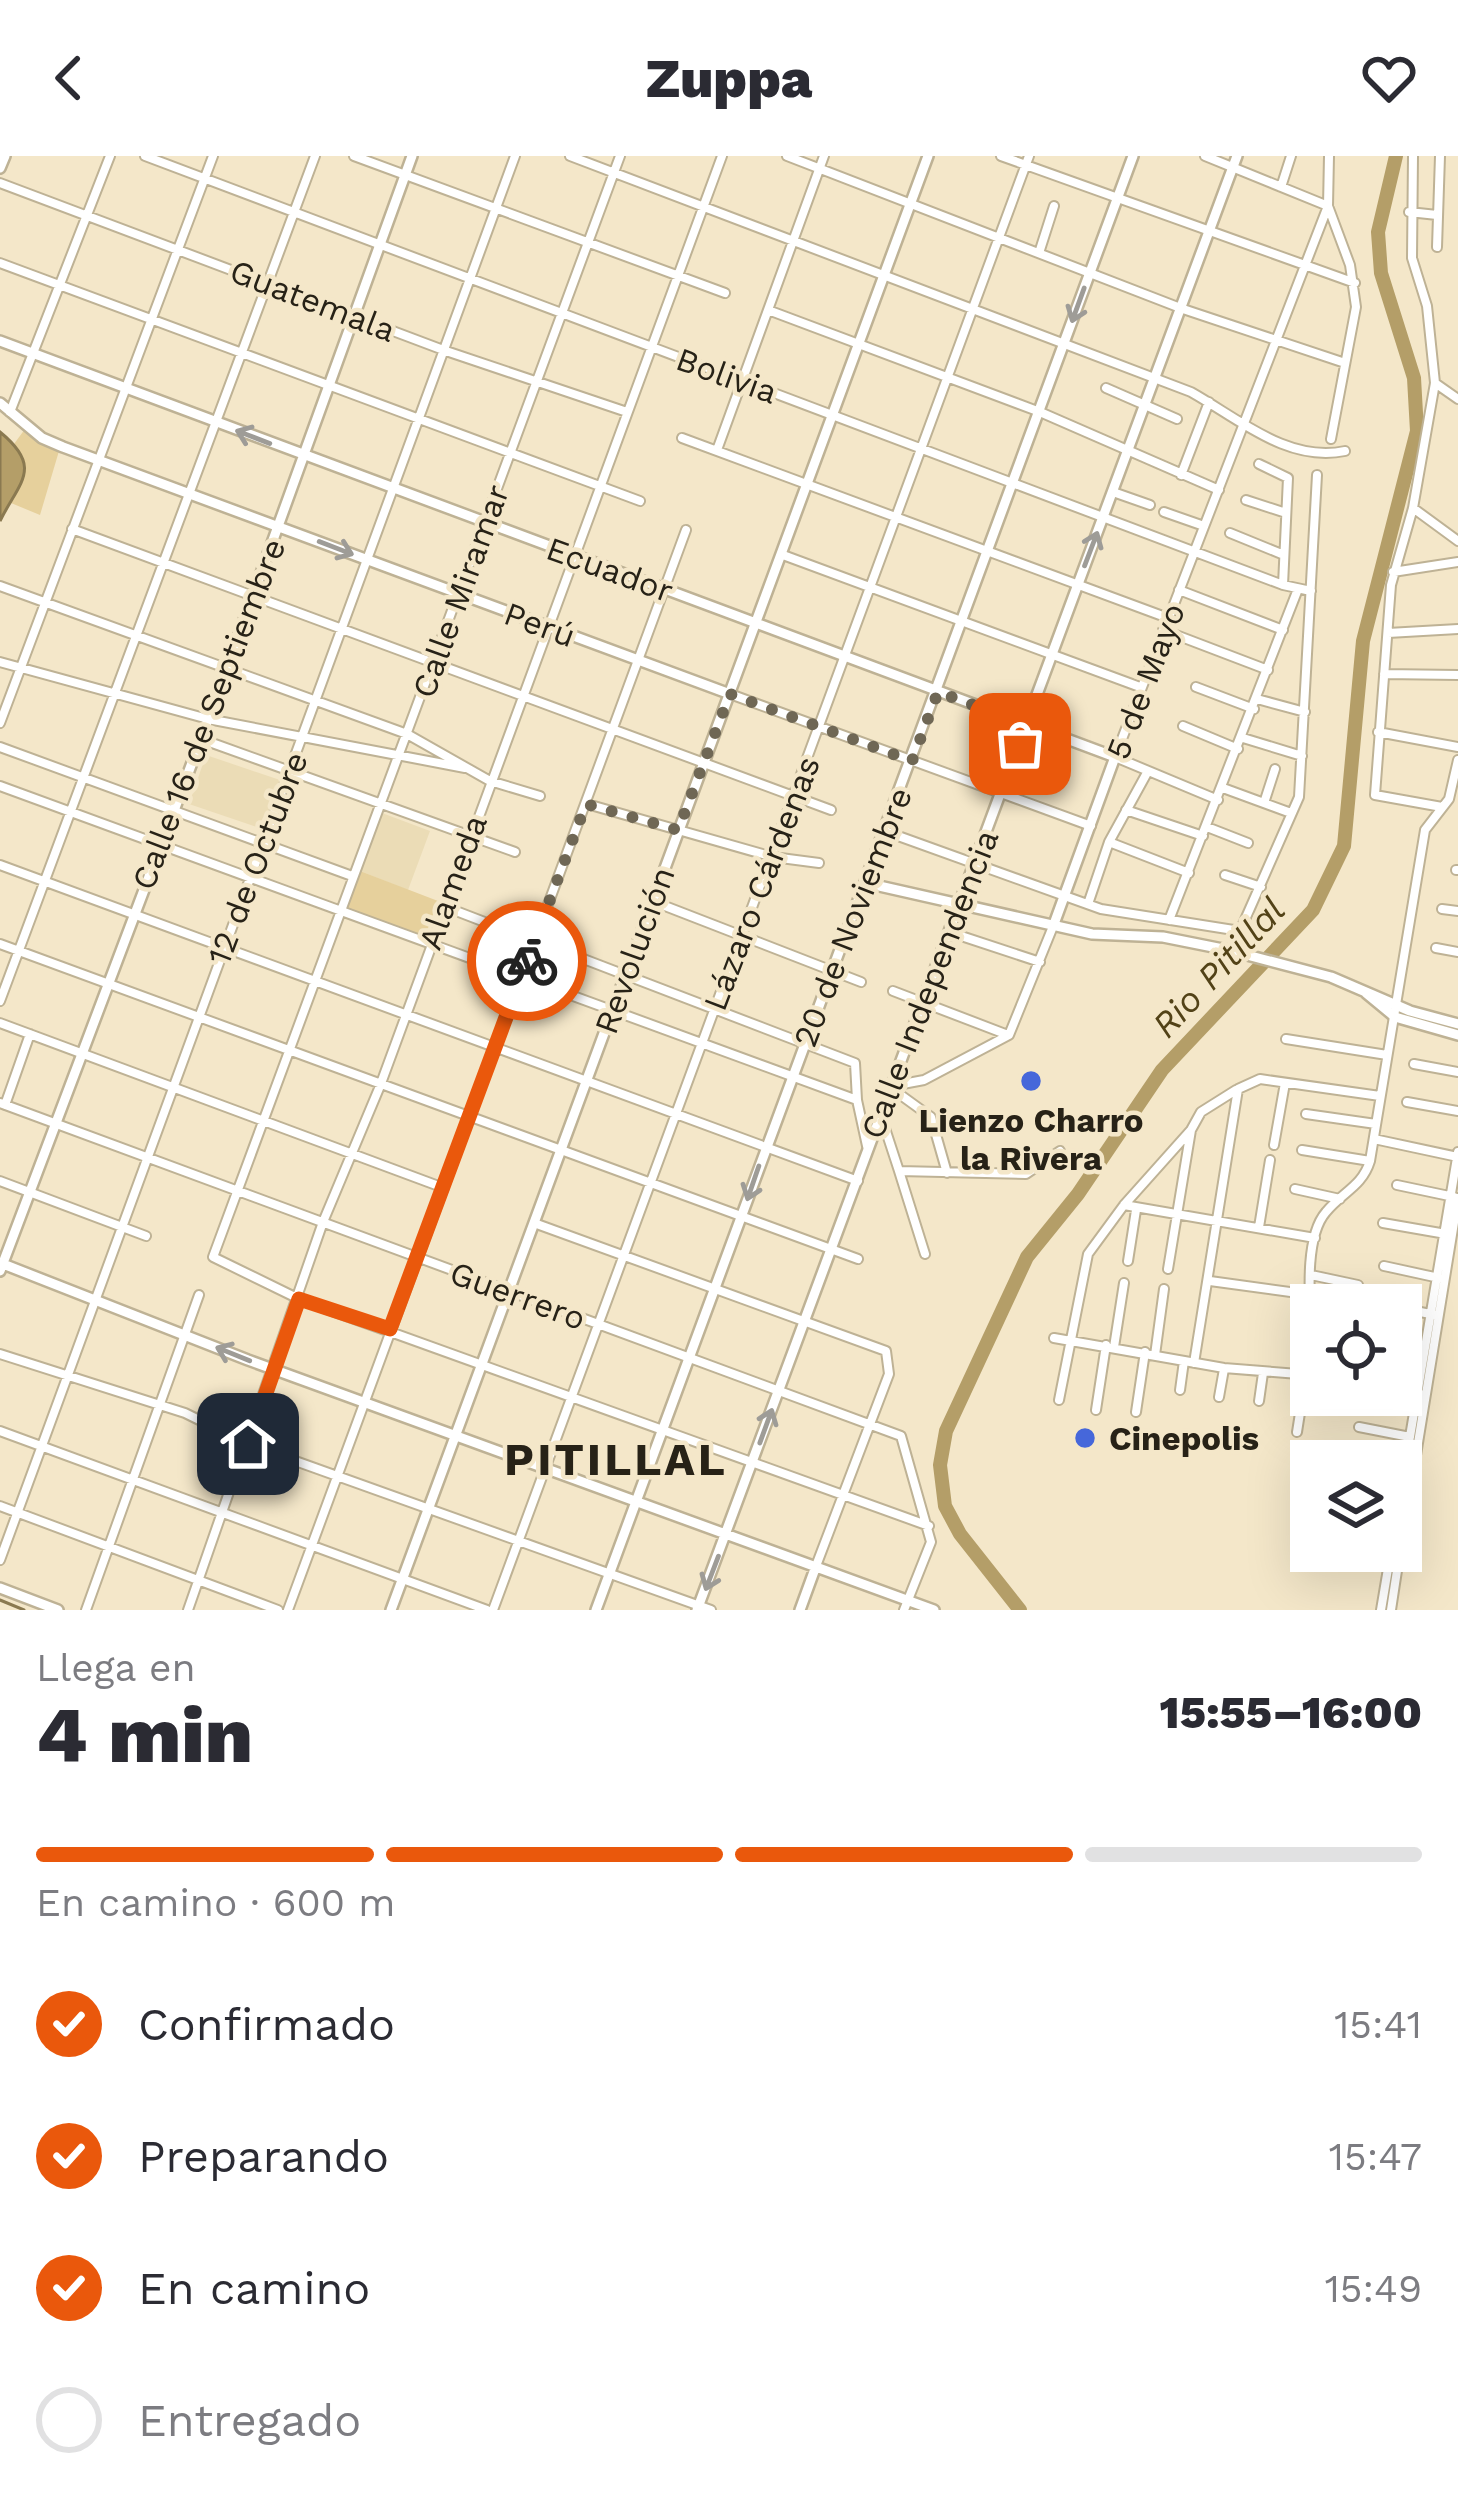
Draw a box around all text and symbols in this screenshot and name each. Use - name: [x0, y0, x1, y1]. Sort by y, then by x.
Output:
- icon: back: [36, 45, 102, 111]
- icon: heart: [1356, 45, 1422, 111]
- text: Zuppa: [646, 47, 812, 110]
- street label: Guatemala: [225, 251, 401, 350]
- one-way arrow: [1066, 286, 1087, 323]
- street label: Bolivia: [671, 339, 783, 412]
- one-way arrow: [235, 424, 272, 446]
- street label: Calle Miramar: [404, 479, 517, 703]
- street label: Ecuador: [541, 529, 678, 610]
- one-way arrow: [1082, 531, 1104, 568]
- street label: Calle 16 de Septiembre: [123, 533, 293, 895]
- one-way arrow: [317, 539, 354, 561]
- street label: Perú: [499, 594, 581, 655]
- street label: 5 de Mayo: [1098, 598, 1193, 765]
- pin: [969, 693, 1071, 795]
- icon: bag: [987, 711, 1053, 777]
- street label: 12 de Octubre: [199, 746, 316, 970]
- street label: Lázaro Cárdenas: [695, 751, 828, 1016]
- street label: 20 de Noviembre: [785, 782, 920, 1052]
- street label: Alameda: [410, 810, 495, 955]
- street label: Calle Independencia: [853, 824, 1006, 1144]
- street label: Revolución: [586, 861, 683, 1039]
- water label: Rio Pitillal: [1144, 889, 1294, 1046]
- courier: [467, 901, 587, 1021]
- icon: bike: [494, 928, 560, 994]
- marker: Lienzo Charro la Rivera: [1018, 1068, 1044, 1094]
- place label: Lienzo Charro la Rivera: [918, 1101, 1144, 1178]
- one-way arrow: [741, 1163, 763, 1201]
- street label: Guerrero: [445, 1253, 591, 1338]
- map controls: [1290, 1284, 1422, 1572]
- button: locate: [1290, 1284, 1422, 1416]
- one-way arrow: [215, 1342, 252, 1363]
- pin: [197, 1393, 299, 1495]
- one-way arrow: [757, 1408, 778, 1445]
- icon: home: [215, 1411, 281, 1477]
- place label: Cinepolis: [1109, 1419, 1259, 1458]
- marker: Cinepolis: [1072, 1425, 1098, 1451]
- district label: PITILLAL: [504, 1433, 728, 1486]
- button: layers: [1290, 1440, 1422, 1572]
- one-way arrow: [699, 1554, 721, 1591]
- text: Llega en: [36, 1645, 196, 1690]
- text: 15:55–16:00: [1160, 1686, 1422, 1739]
- text: 4 min: [36, 1689, 253, 1781]
- text: En camino · 600 m: [36, 1880, 395, 1925]
- icon: check: [36, 1991, 102, 2057]
- text: Confirmado: [138, 1998, 395, 2051]
- text: 15:41: [1334, 2002, 1422, 2047]
- icon: check: [36, 2123, 102, 2189]
- text: Preparando: [138, 2130, 389, 2183]
- text: 15:47: [1329, 2134, 1422, 2179]
- icon: check: [36, 2255, 102, 2321]
- text: En camino: [138, 2262, 370, 2315]
- text: 15:49: [1325, 2266, 1422, 2311]
- text: Entregado: [138, 2394, 361, 2447]

